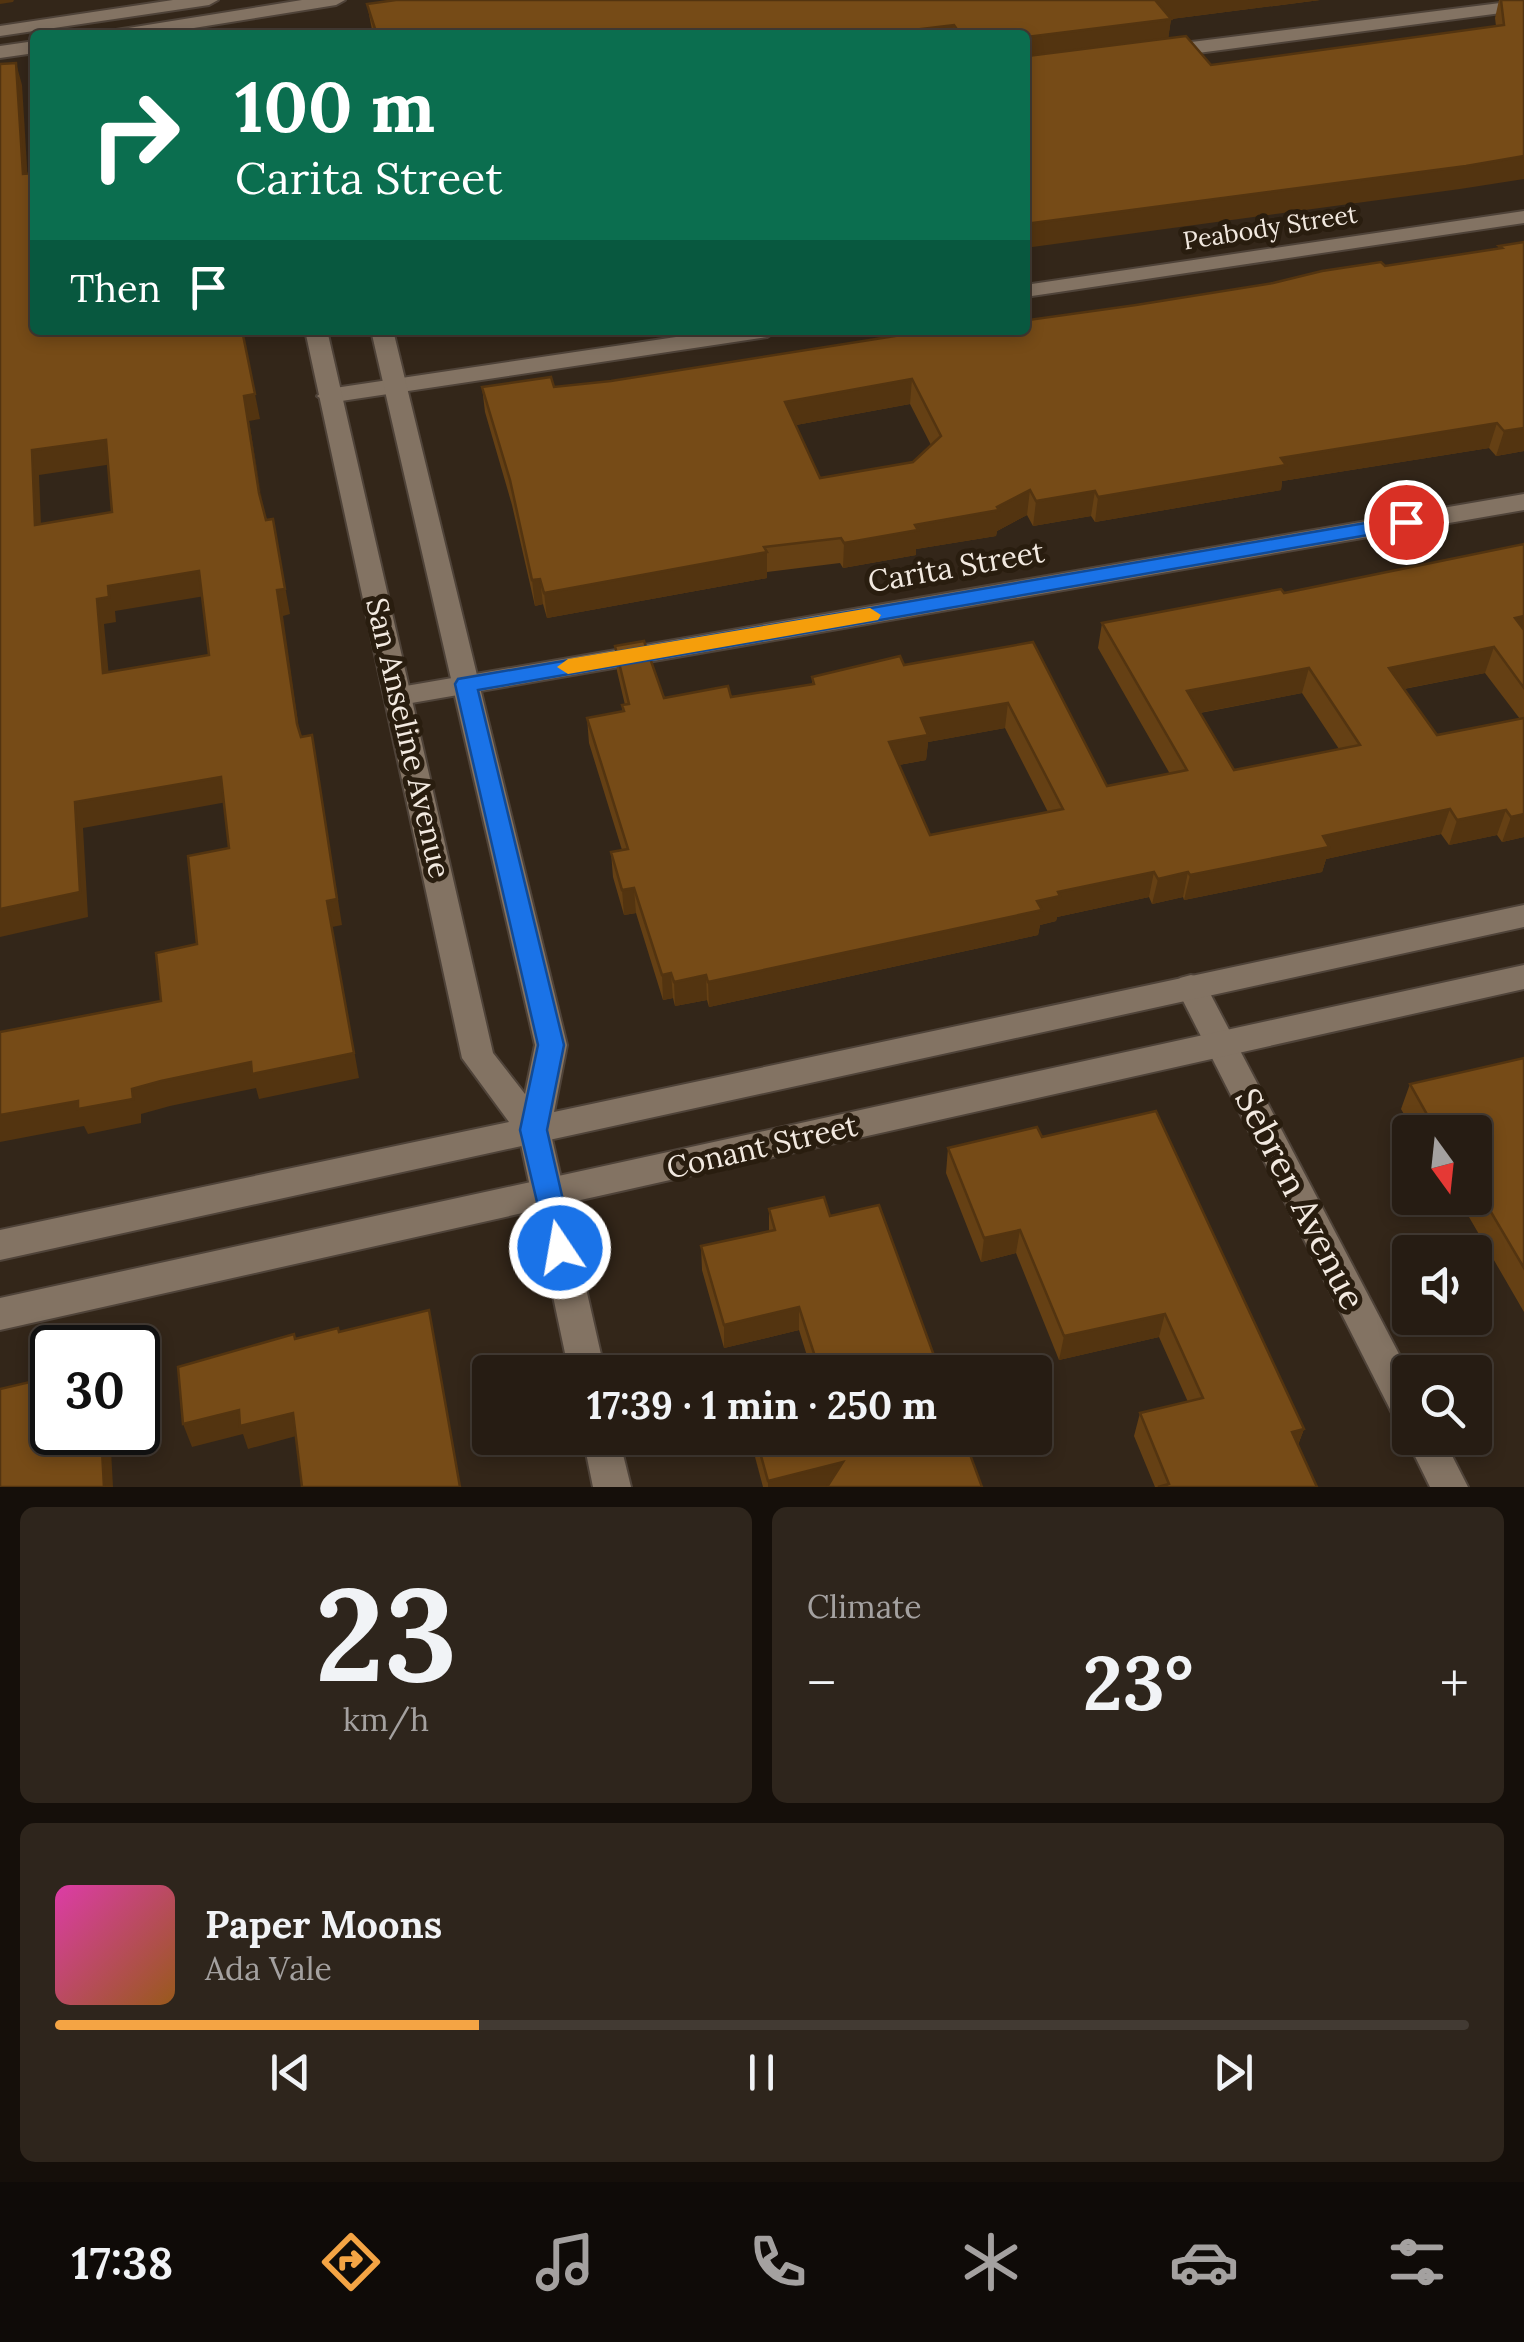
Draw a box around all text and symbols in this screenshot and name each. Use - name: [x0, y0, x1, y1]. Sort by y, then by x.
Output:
- text: 100 m: [235, 62, 435, 151]
- icon: right: [70, 70, 200, 200]
- text: Carita Street: [235, 149, 503, 206]
- street label: Peabody Street: [1181, 197, 1360, 257]
- icon: arrive: [181, 260, 236, 315]
- text: Then: [70, 264, 161, 312]
- pin: [1364, 480, 1449, 565]
- icon: arrive: [1379, 495, 1434, 550]
- street label: Carita Street: [865, 532, 1047, 600]
- street label: San Anseline Avenue: [358, 594, 460, 882]
- street label: Sebren Avenue: [1225, 1081, 1375, 1317]
- street label: Conant Street: [663, 1106, 861, 1186]
- north arrow: [1392, 1115, 1492, 1215]
- map controls: [1392, 1115, 1492, 1455]
- position arrow: [508, 1196, 612, 1300]
- button: sound: [1392, 1235, 1492, 1335]
- speed limit sign: 30: [30, 1325, 160, 1455]
- button: search: [1392, 1355, 1492, 1455]
- text: 17:39 · 1 min · 250 m: [587, 1381, 937, 1429]
- text: 23: [315, 1550, 457, 1717]
- text: Climate: [807, 1586, 922, 1627]
- text: 23°: [1083, 1635, 1193, 1731]
- text: −: [807, 1648, 836, 1718]
- text: +: [1440, 1648, 1469, 1718]
- text: km/h: [343, 1699, 429, 1740]
- text: Paper Moons: [205, 1900, 442, 1948]
- text: Ada Vale: [205, 1948, 332, 1989]
- icon: previous: [263, 2045, 318, 2100]
- icon: pause: [734, 2045, 789, 2100]
- icon: next: [1206, 2045, 1261, 2100]
- icon: directions: [316, 2227, 386, 2297]
- icon: music: [530, 2227, 600, 2297]
- icon: phone: [743, 2227, 813, 2297]
- icon: climate: [956, 2227, 1026, 2297]
- icon: car: [1169, 2227, 1239, 2297]
- icon: filters: [1382, 2227, 1452, 2297]
- text: 17:38: [72, 2234, 173, 2291]

